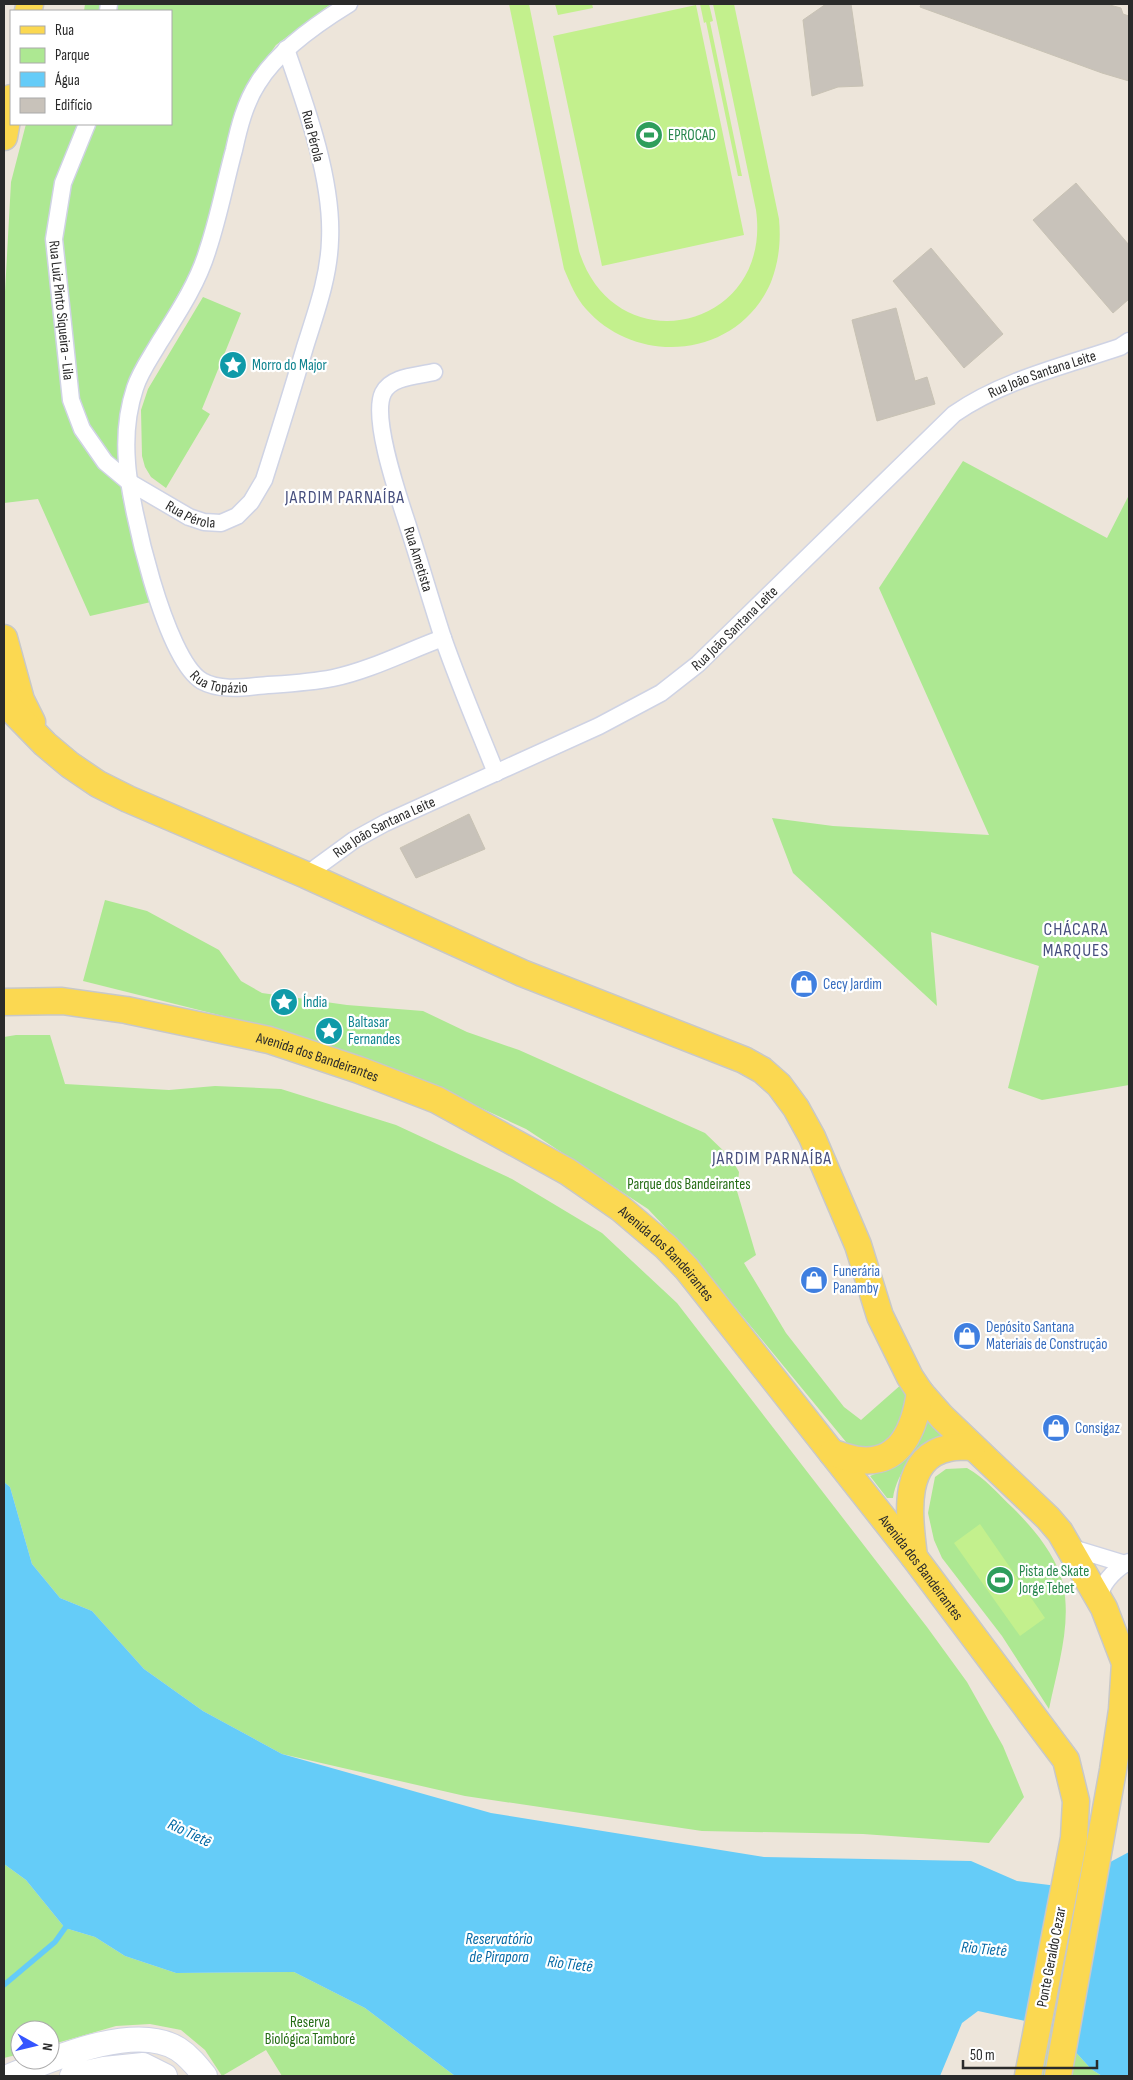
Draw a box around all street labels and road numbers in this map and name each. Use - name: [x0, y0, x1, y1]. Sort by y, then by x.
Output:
- street label: Rua Pérola: [297, 108, 328, 164]
- street label: Rua Luiz Pinto Siqueira - Lila: [44, 240, 78, 381]
- street label: Rua João Santana Leite: [985, 346, 1099, 403]
- street label: Rua Pérola: [162, 496, 216, 533]
- street label: Rua Ametista: [399, 525, 437, 594]
- street label: Rua João Santana Leite: [688, 582, 782, 675]
- street label: Rua Topázio: [185, 667, 248, 698]
- street label: Rua João Santana Leite: [329, 793, 438, 862]
- street label: Avenida dos Bandeirantes: [253, 1028, 381, 1087]
- street label: Avenida dos Bandeirantes: [614, 1201, 718, 1305]
- street label: Avenida dos Bandeirantes: [874, 1510, 967, 1624]
- street label: Ponte Geraldo Cezar: [1032, 1905, 1071, 2009]

